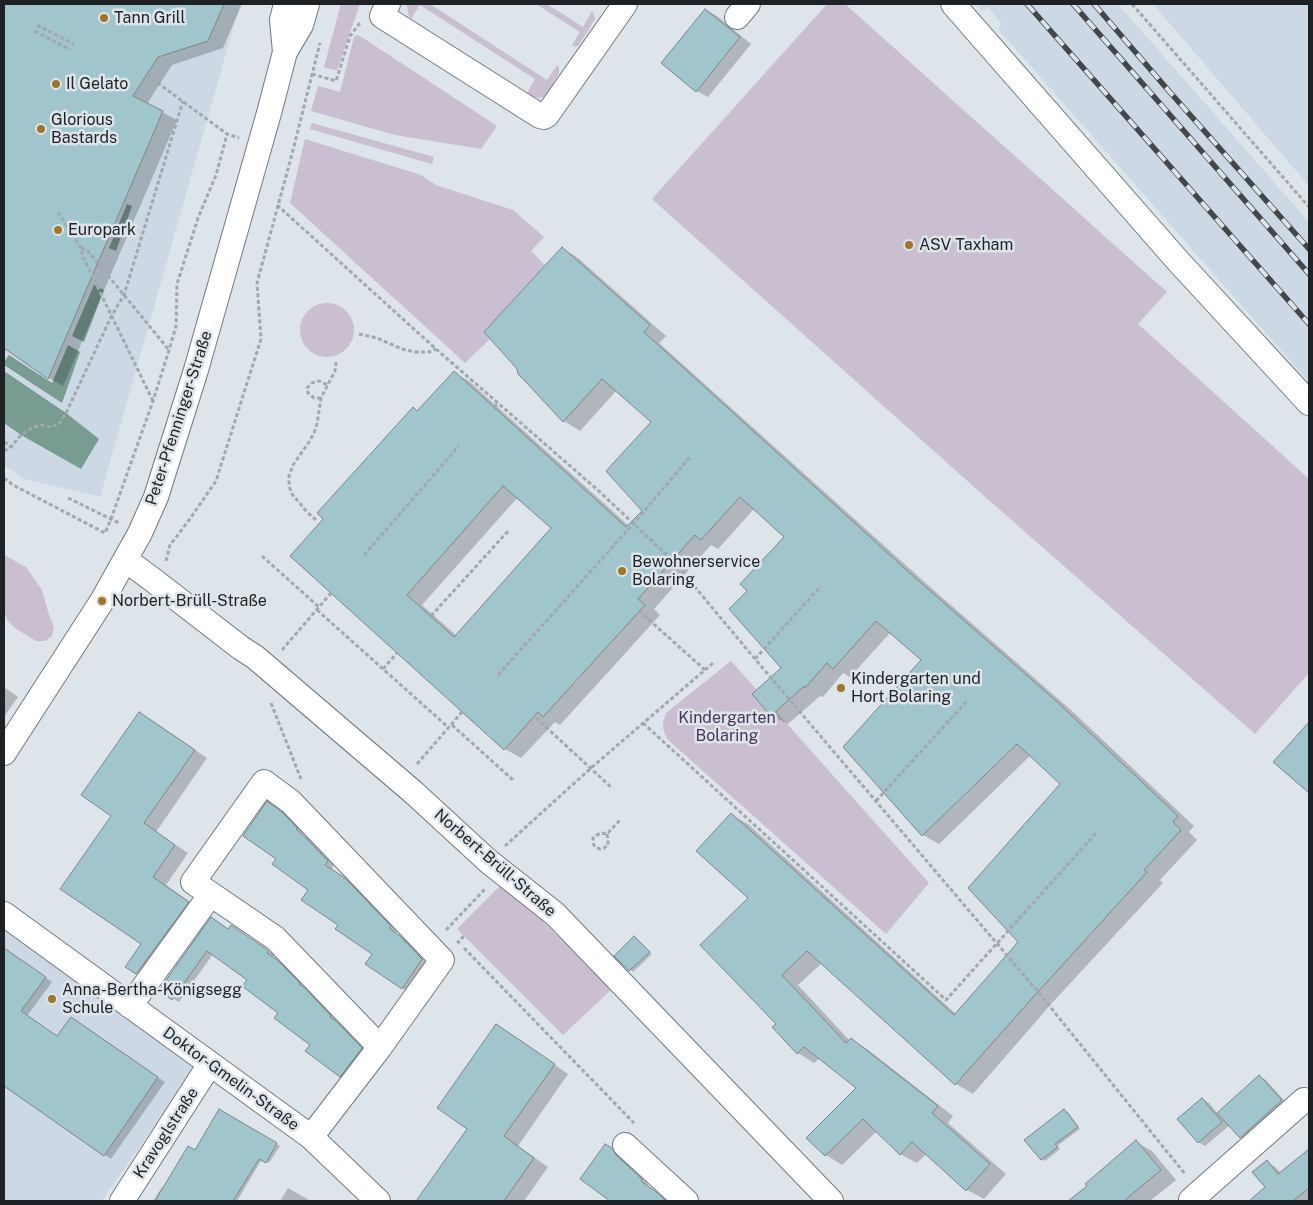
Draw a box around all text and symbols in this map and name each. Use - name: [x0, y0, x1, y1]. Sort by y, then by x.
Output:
- place label: Tann Grill: [114, 8, 185, 28]
- marker: Tann Grill: [98, 12, 110, 24]
- place label: Il Gelato: [66, 74, 128, 94]
- marker: Il Gelato: [50, 78, 62, 90]
- place label: Glorious Bastards: [51, 110, 117, 148]
- marker: Glorious Bastards: [35, 123, 47, 135]
- place label: Europark: [68, 220, 136, 240]
- marker: Europark: [52, 224, 64, 236]
- place label: ASV Taxham: [919, 235, 1013, 255]
- marker: ASV Taxham: [903, 239, 915, 251]
- street label: Peter-Pfenninger-Straße: [142, 328, 216, 508]
- place label: Bewohnerservice Bolaring: [632, 552, 760, 590]
- marker: Bewohnerservice Bolaring: [616, 565, 628, 577]
- place label: Norbert-Brüll-Straße: [112, 591, 267, 611]
- marker: Norbert-Brüll-Straße: [96, 595, 108, 607]
- place label: Kindergarten und Hort Bolaring: [851, 669, 981, 707]
- marker: Kindergarten und Hort Bolaring: [835, 682, 847, 694]
- park label: Kindergarten Bolaring: [678, 708, 776, 746]
- street label: Norbert-Brüll-Straße: [430, 805, 560, 921]
- place label: Anna-Bertha-Königsegg Schule: [62, 980, 242, 1018]
- marker: Anna-Bertha-Königsegg Schule: [46, 993, 58, 1005]
- street label: Doktor-Gmelin-Straße: [159, 1023, 303, 1135]
- street label: Kravoglstraße: [130, 1084, 202, 1182]

